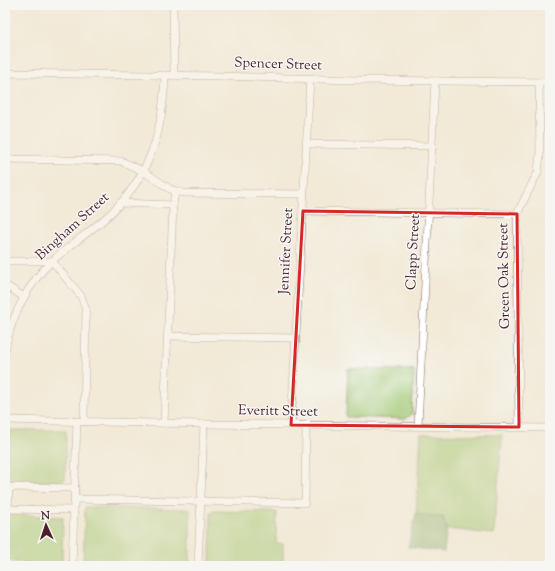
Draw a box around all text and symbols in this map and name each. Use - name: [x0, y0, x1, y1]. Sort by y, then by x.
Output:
- street label: Spencer Street: [234, 53, 323, 77]
- street label: Bingham Street: [32, 188, 114, 266]
- street label: Jennifer Street: [275, 207, 299, 296]
- street label: Clapp Street: [402, 213, 426, 291]
- street label: Green Oak Street: [494, 223, 516, 329]
- street label: Everitt Street: [238, 401, 318, 423]
- north arrow: [26, 505, 66, 545]
- text: N: [40, 508, 51, 524]

